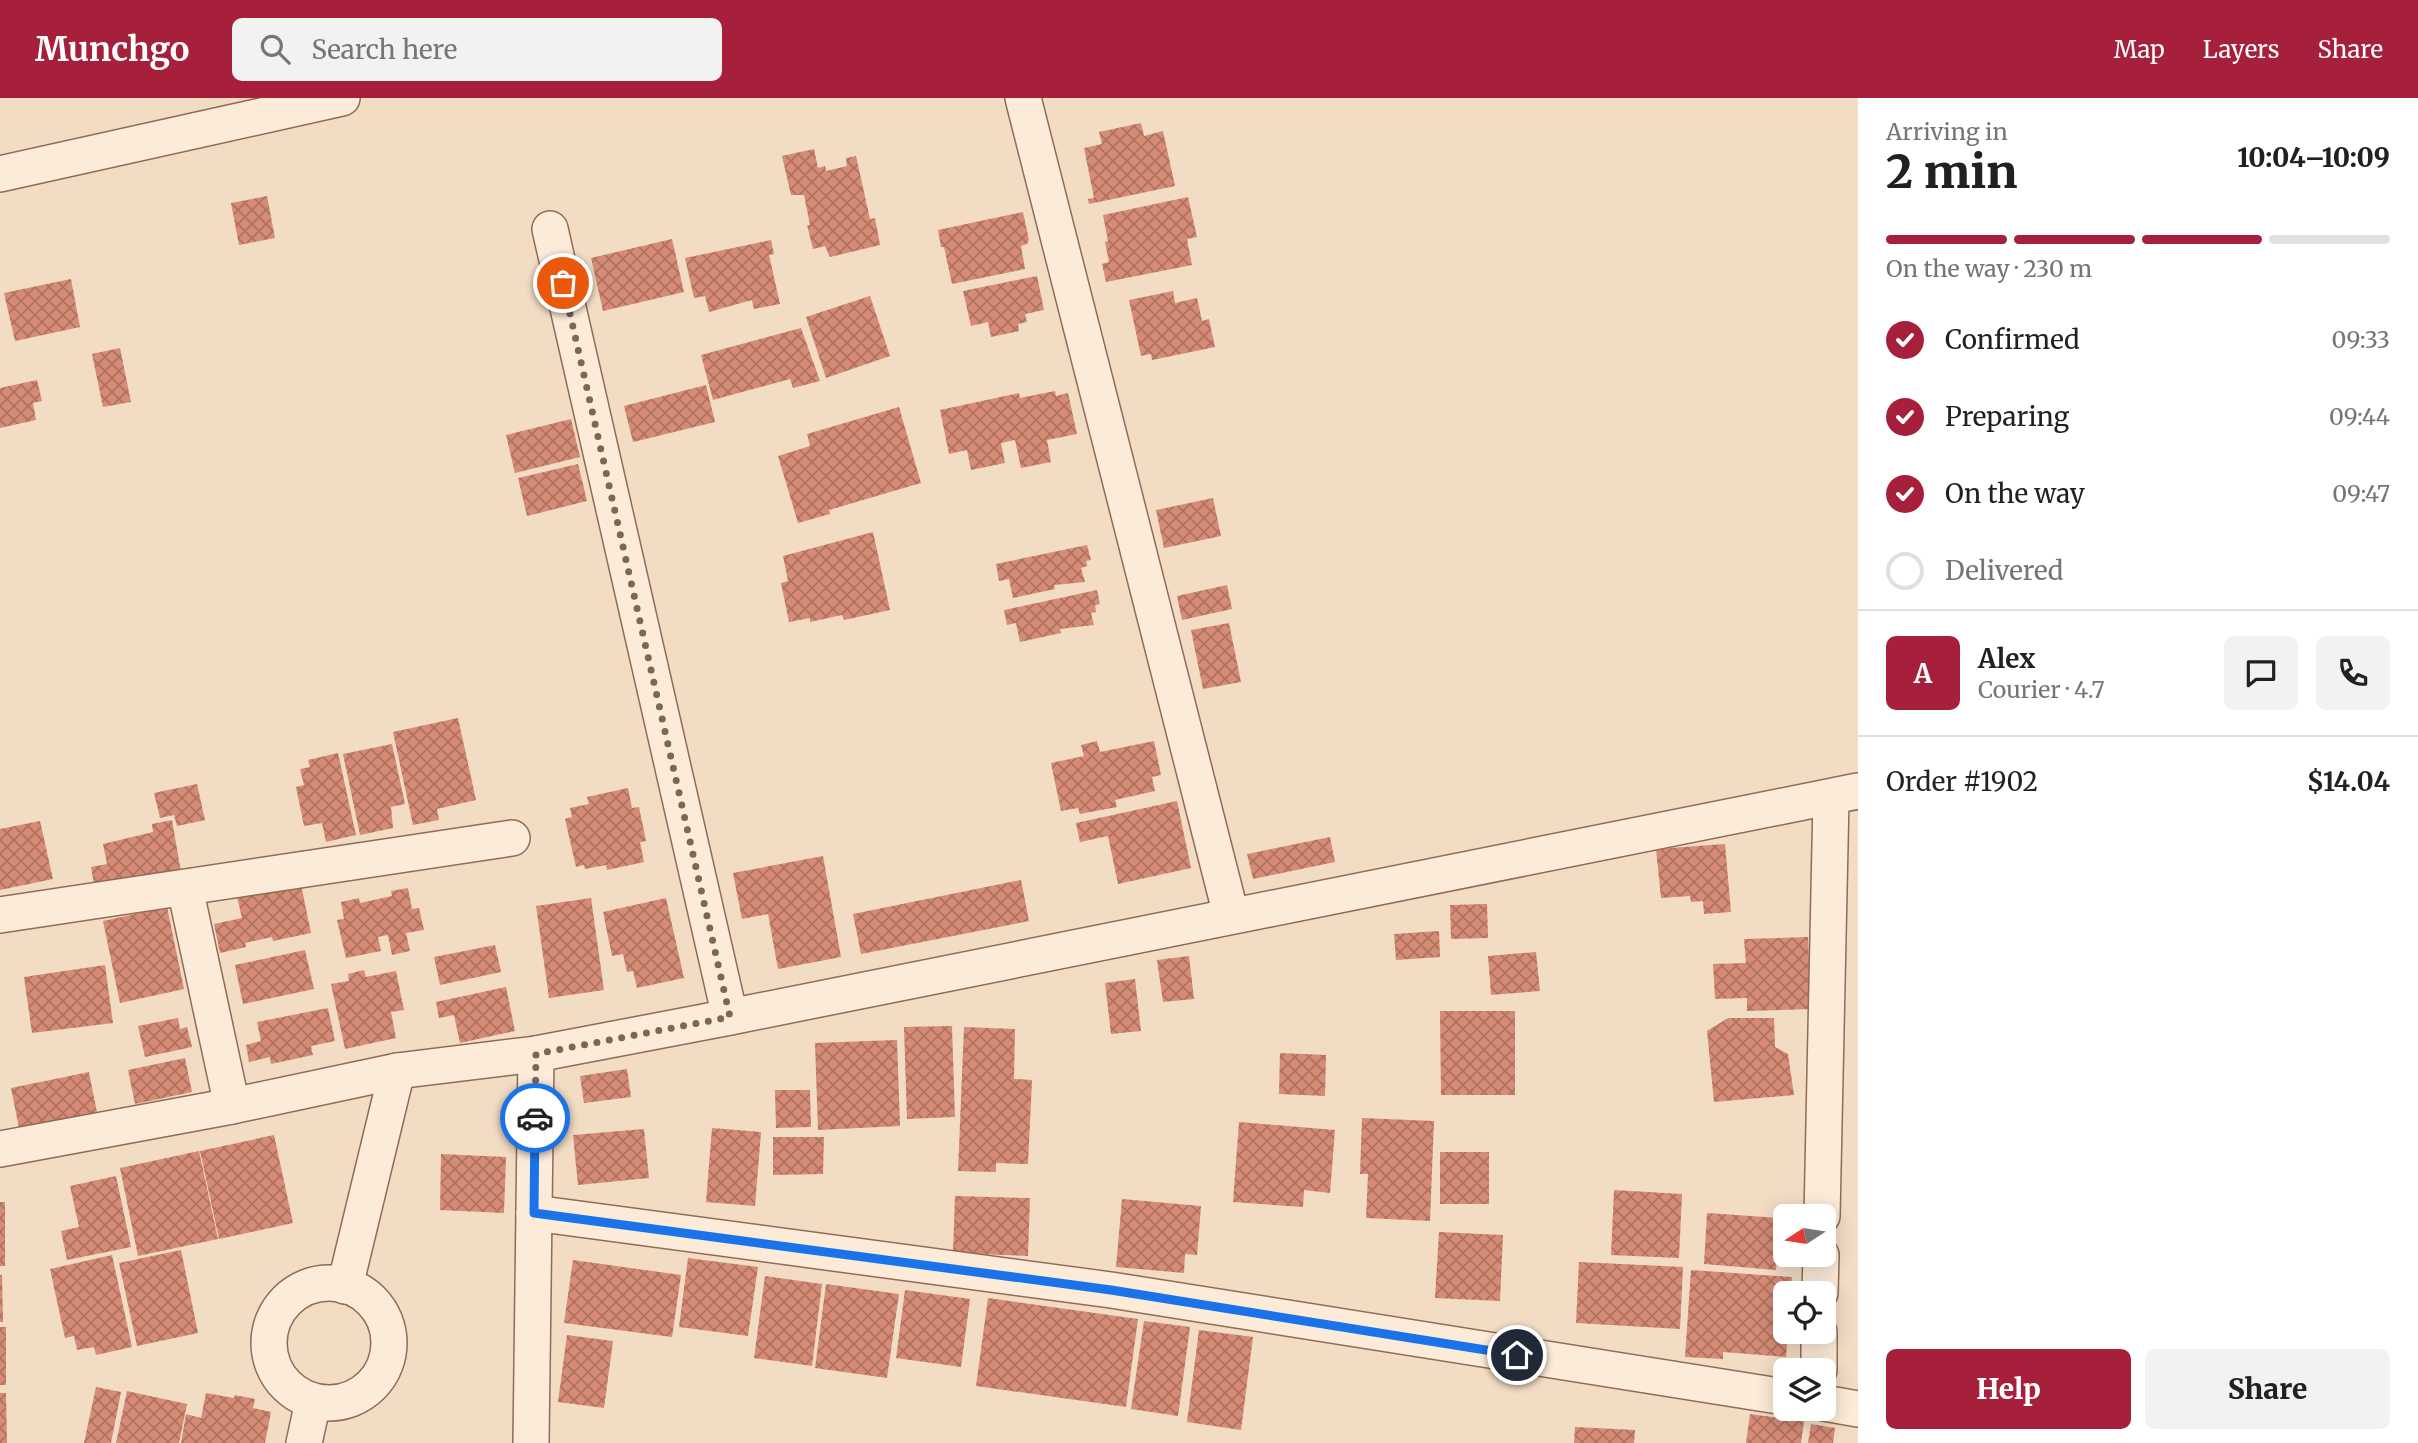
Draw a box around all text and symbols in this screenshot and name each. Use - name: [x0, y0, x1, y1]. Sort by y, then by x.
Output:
- search box: [232, 18, 722, 81]
- text: Munchgo: [35, 29, 190, 70]
- icon: search: [256, 30, 294, 68]
- text: Search here: [312, 33, 457, 66]
- text: Map: [2114, 34, 2165, 65]
- text: Layers: [2203, 34, 2279, 65]
- text: Share: [2317, 34, 2383, 65]
- text: Arriving in: [1886, 117, 2008, 146]
- text: 10:04–10:09: [2237, 141, 2390, 174]
- text: 2 min: [1886, 143, 2018, 201]
- pin: [533, 253, 593, 313]
- text: On the way · 230 m: [1886, 254, 2092, 283]
- icon: bag: [544, 264, 582, 302]
- icon: check: [1886, 321, 1924, 359]
- text: Confirmed: [1945, 323, 2080, 356]
- text: 09:33: [2332, 325, 2390, 354]
- icon: check: [1886, 398, 1924, 436]
- text: Preparing: [1945, 400, 2069, 433]
- text: 09:44: [2329, 402, 2390, 431]
- icon: check: [1886, 475, 1924, 513]
- text: On the way: [1945, 477, 2085, 510]
- text: 09:47: [2332, 479, 2390, 508]
- text: Delivered: [1945, 554, 2064, 587]
- button: chat: [2224, 636, 2298, 710]
- button: phone: [2316, 636, 2390, 710]
- text: Alex: [1978, 642, 2035, 675]
- text: A: [1914, 657, 1932, 690]
- text: Courier · 4.7: [1978, 675, 2105, 704]
- text: Order #1902: [1886, 765, 2038, 798]
- text: $14.04: [2307, 765, 2390, 798]
- courier: [500, 1083, 570, 1153]
- icon: car: [516, 1099, 554, 1137]
- north arrow: [1773, 1204, 1836, 1267]
- map controls: [1773, 1204, 1836, 1421]
- button: locate: [1773, 1281, 1836, 1344]
- pin: [1487, 1325, 1547, 1385]
- icon: home: [1498, 1336, 1536, 1374]
- button: Help: [1886, 1349, 2131, 1429]
- button: Share: [2145, 1349, 2390, 1429]
- button: layers: [1773, 1358, 1836, 1421]

